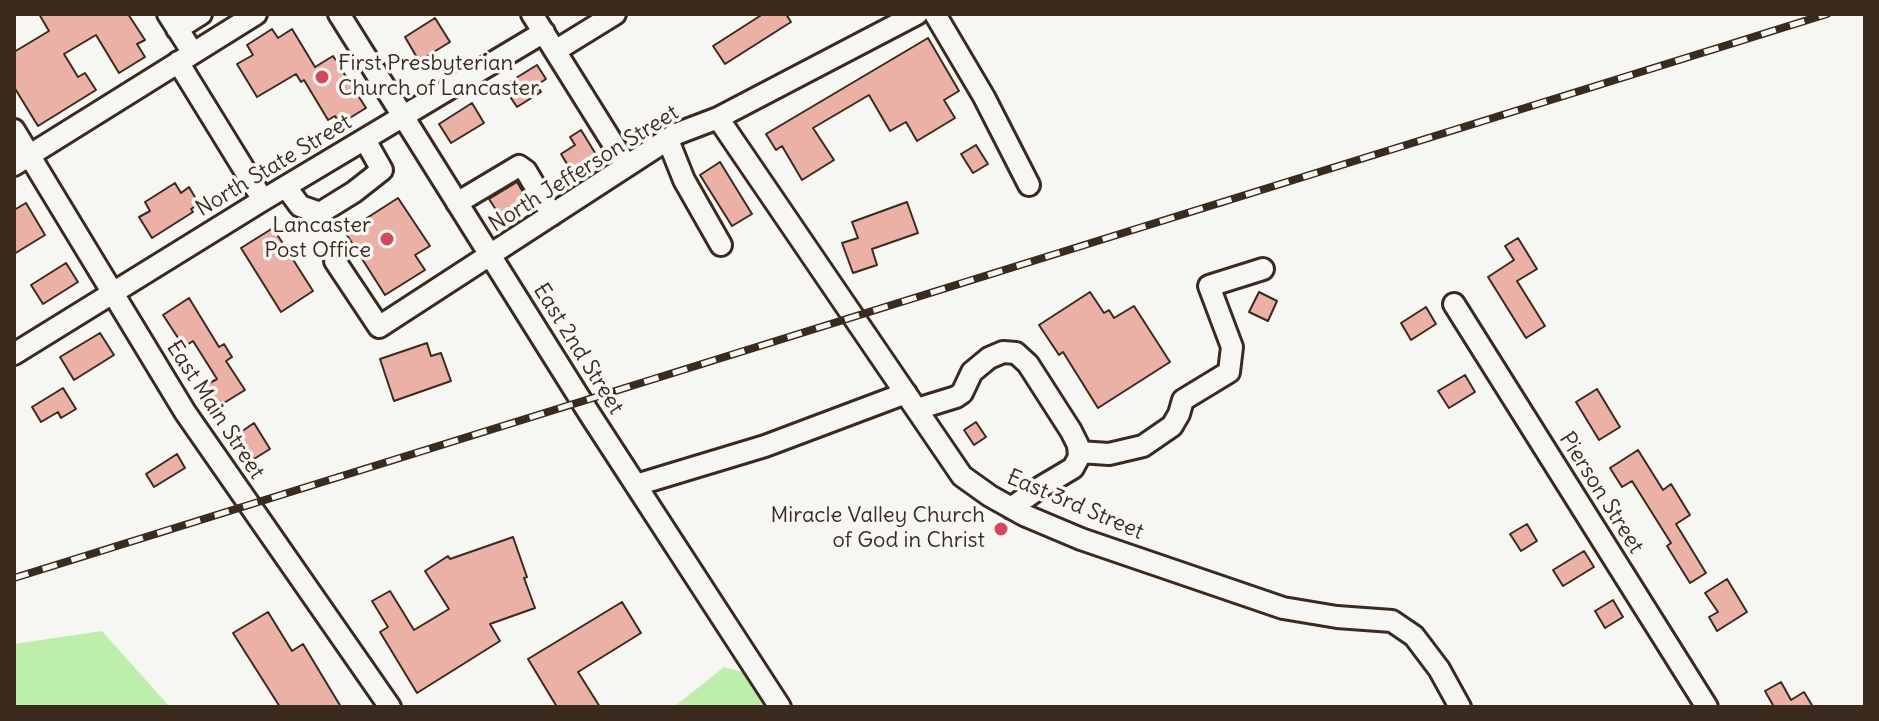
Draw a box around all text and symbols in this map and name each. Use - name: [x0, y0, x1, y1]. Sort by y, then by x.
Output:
- place label: First Presbyterian Church of Lancaster: [338, 51, 539, 102]
- marker: First Presbyterian Church of Lancaster: [313, 68, 331, 86]
- street label: North Jefferson Street: [484, 100, 684, 238]
- street label: North State Street: [192, 109, 356, 223]
- place label: Lancaster Post Office: [264, 213, 371, 264]
- marker: Lancaster Post Office: [378, 230, 396, 248]
- street label: East 2nd Street: [527, 279, 629, 419]
- street label: East Main Street: [160, 336, 270, 484]
- street label: Pierson Street: [1553, 427, 1649, 559]
- street label: East 3rd Street: [1003, 464, 1147, 546]
- place label: Miracle Valley Church of God in Christ: [770, 503, 985, 554]
- marker: Miracle Valley Church of God in Christ: [992, 520, 1010, 538]

